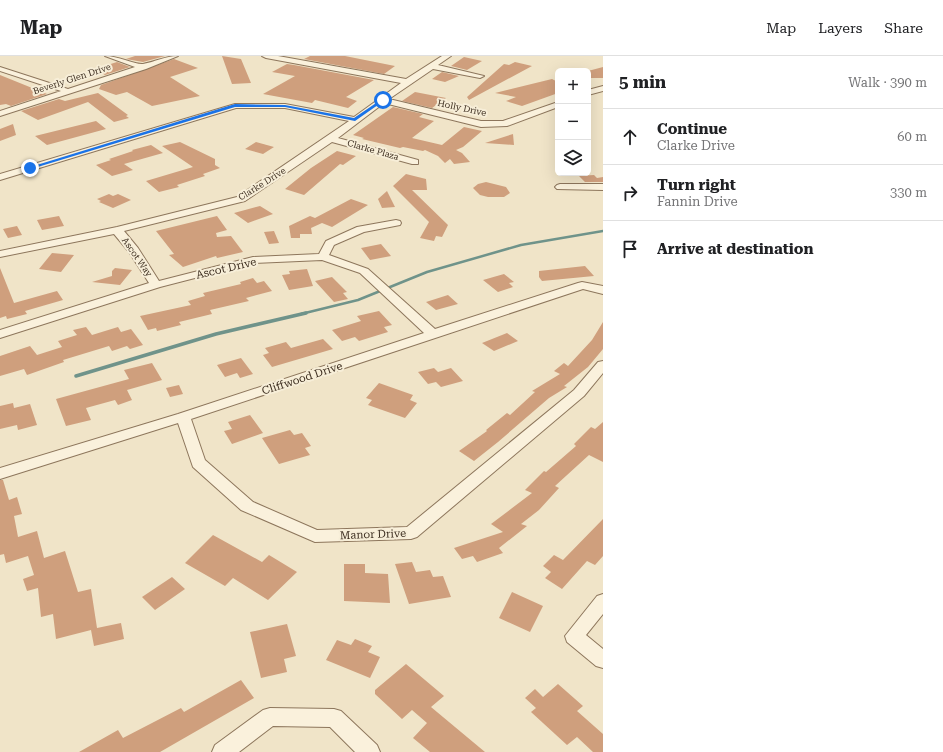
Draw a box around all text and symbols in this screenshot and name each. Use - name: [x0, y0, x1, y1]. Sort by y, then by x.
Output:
- text: Map: [20, 16, 62, 39]
- text: Map: [766, 20, 796, 36]
- text: Layers: [818, 20, 862, 36]
- text: Share: [884, 20, 923, 36]
- street label: Beverly Glen Drive: [32, 62, 112, 96]
- map controls: [555, 68, 591, 176]
- button: +: [555, 68, 591, 104]
- text: 5 min: [619, 72, 666, 92]
- text: Walk · 390 m: [848, 75, 927, 90]
- route start: [374, 91, 392, 109]
- street label: Holly Drive: [437, 98, 487, 118]
- button: −: [555, 104, 591, 140]
- text: Continue: [657, 120, 727, 138]
- icon: ahead: [619, 126, 641, 148]
- text: 60 m: [897, 129, 927, 144]
- street label: Clarke Plaza: [346, 138, 400, 162]
- text: Clarke Drive: [657, 138, 735, 153]
- button: layers: [555, 140, 591, 176]
- route end: [21, 159, 39, 177]
- street label: Clarke Drive: [236, 165, 288, 203]
- text: Turn right: [657, 176, 736, 194]
- icon: right: [619, 182, 641, 204]
- text: 330 m: [890, 185, 927, 200]
- text: Fannin Drive: [657, 194, 738, 209]
- street label: Ascot Way: [120, 235, 155, 279]
- icon: arrive: [619, 238, 641, 260]
- text: Arrive at destination: [657, 240, 813, 258]
- street label: Ascot Drive: [195, 255, 258, 282]
- street label: Cliffwood Drive: [260, 359, 344, 398]
- street label: Manor Drive: [340, 527, 406, 542]

